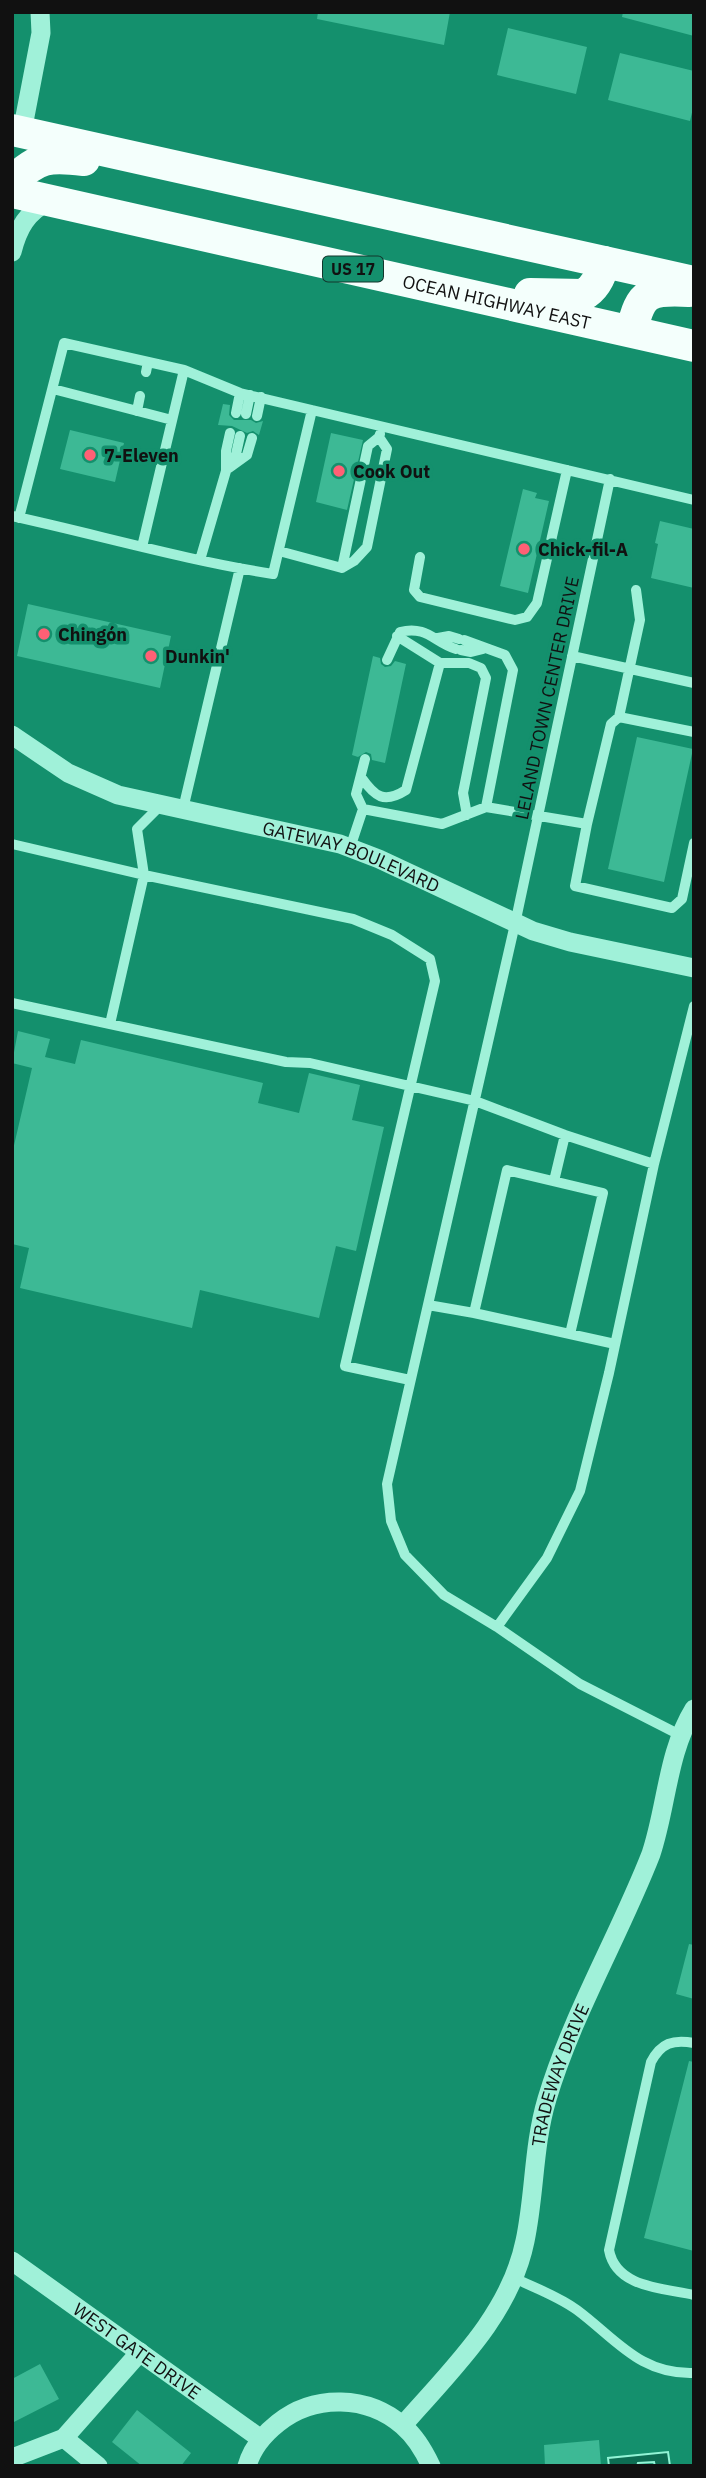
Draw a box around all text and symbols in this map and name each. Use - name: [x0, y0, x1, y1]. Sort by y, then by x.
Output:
- road number: US 17: [323, 256, 383, 282]
- street label: OCEAN HIGHWAY EAST: [401, 269, 593, 334]
- place label: 7-Eleven: [104, 444, 179, 467]
- marker: 7-Eleven: [82, 447, 98, 463]
- place label: Cook Out: [353, 460, 430, 483]
- marker: Cook Out: [331, 463, 347, 479]
- place label: Chick-fil-A: [538, 538, 628, 561]
- marker: Chick-fil-A: [516, 541, 532, 557]
- street label: LELAND TOWN CENTER DRIVE: [510, 574, 584, 822]
- place label: Chingón: [58, 623, 127, 646]
- marker: Chingón: [36, 626, 52, 642]
- place label: Dunkin': [165, 645, 230, 668]
- marker: Dunkin': [143, 648, 159, 664]
- street label: GATEWAY BOULEVARD: [260, 816, 444, 897]
- street label: TRADEWAY DRIVE: [526, 2000, 594, 2148]
- street label: WEST GATE DRIVE: [69, 2297, 206, 2404]

